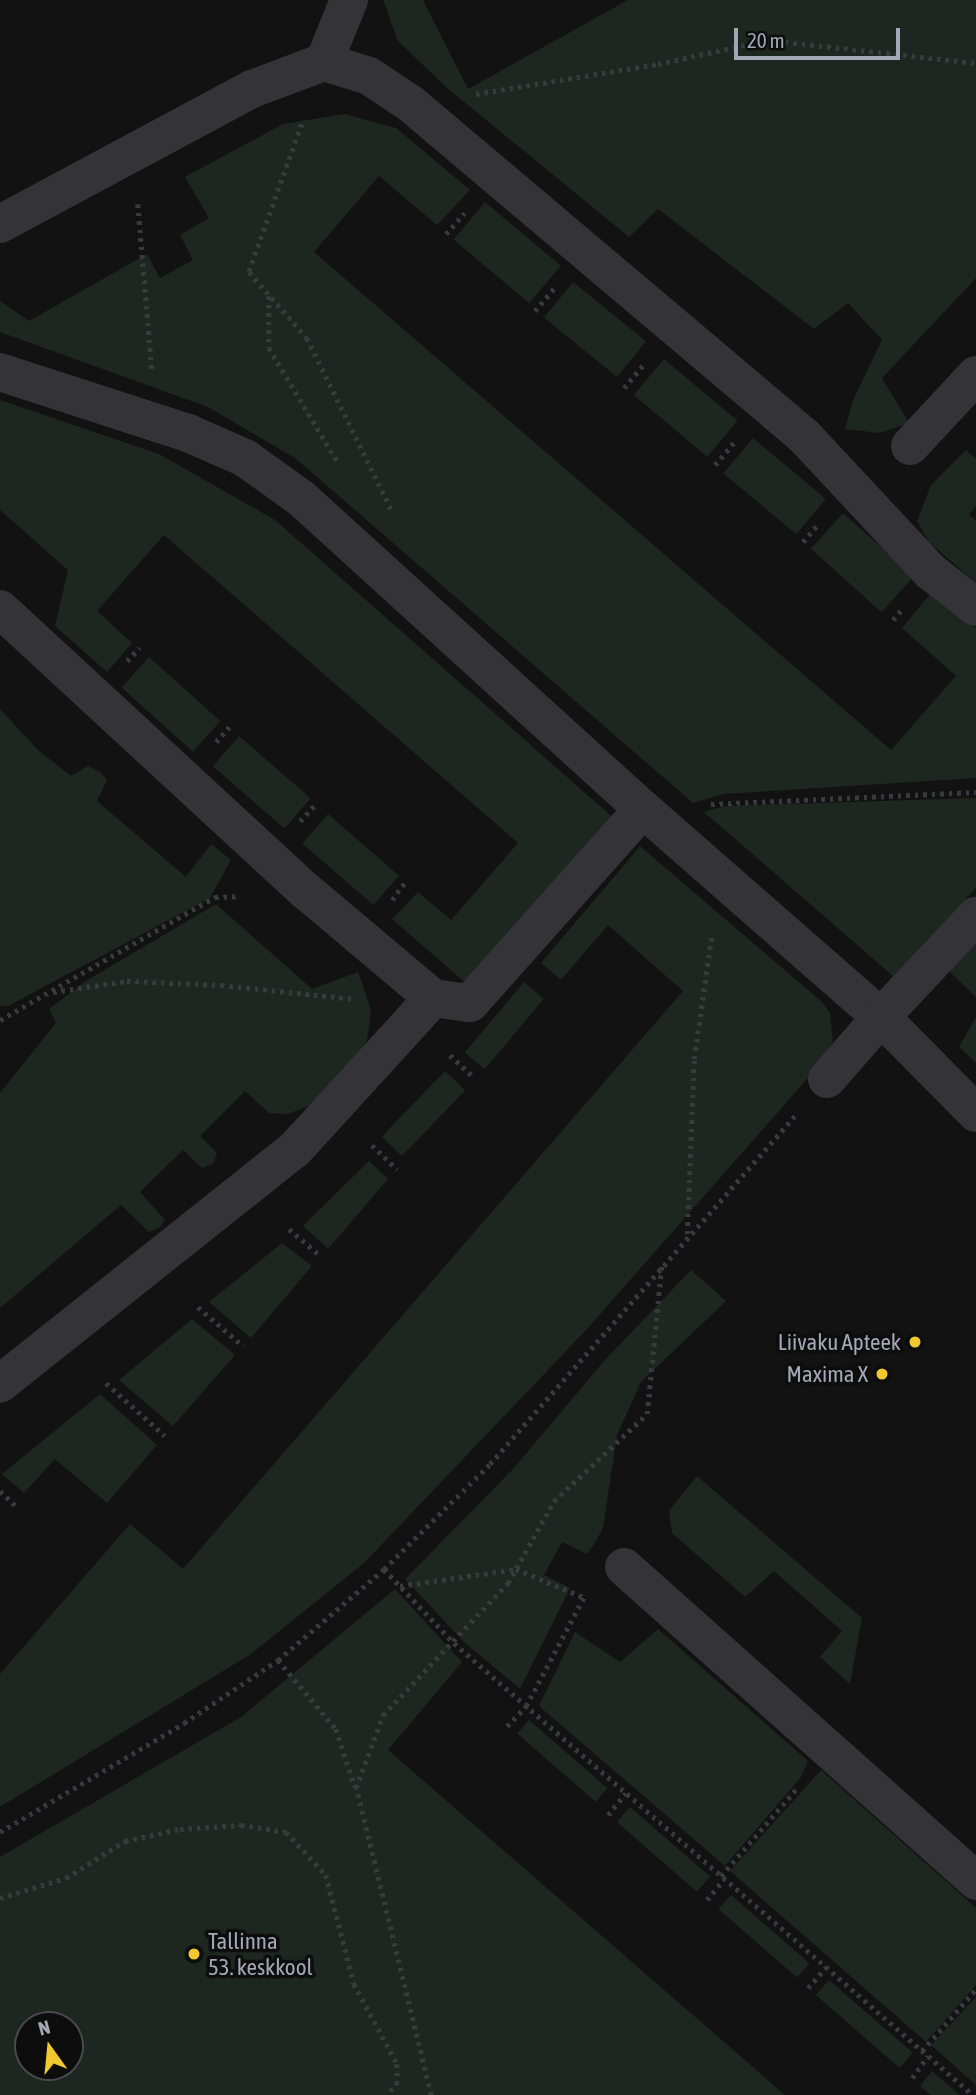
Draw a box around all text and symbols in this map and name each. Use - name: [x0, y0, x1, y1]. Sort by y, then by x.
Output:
- scale bar: [738, 14, 904, 58]
- text: 20 m: [747, 28, 785, 52]
- place label: Liivaku Apteek: [778, 1328, 901, 1356]
- marker: Liivaku Apteek: [907, 1334, 923, 1350]
- place label: Maxima X: [787, 1360, 868, 1388]
- marker: Maxima X: [874, 1366, 890, 1382]
- place label: Tallinna 53. keskkool: [208, 1927, 313, 1981]
- marker: Tallinna 53. keskkool: [186, 1946, 202, 1962]
- north arrow: [14, 2011, 84, 2081]
- text: N: [36, 2016, 52, 2040]

